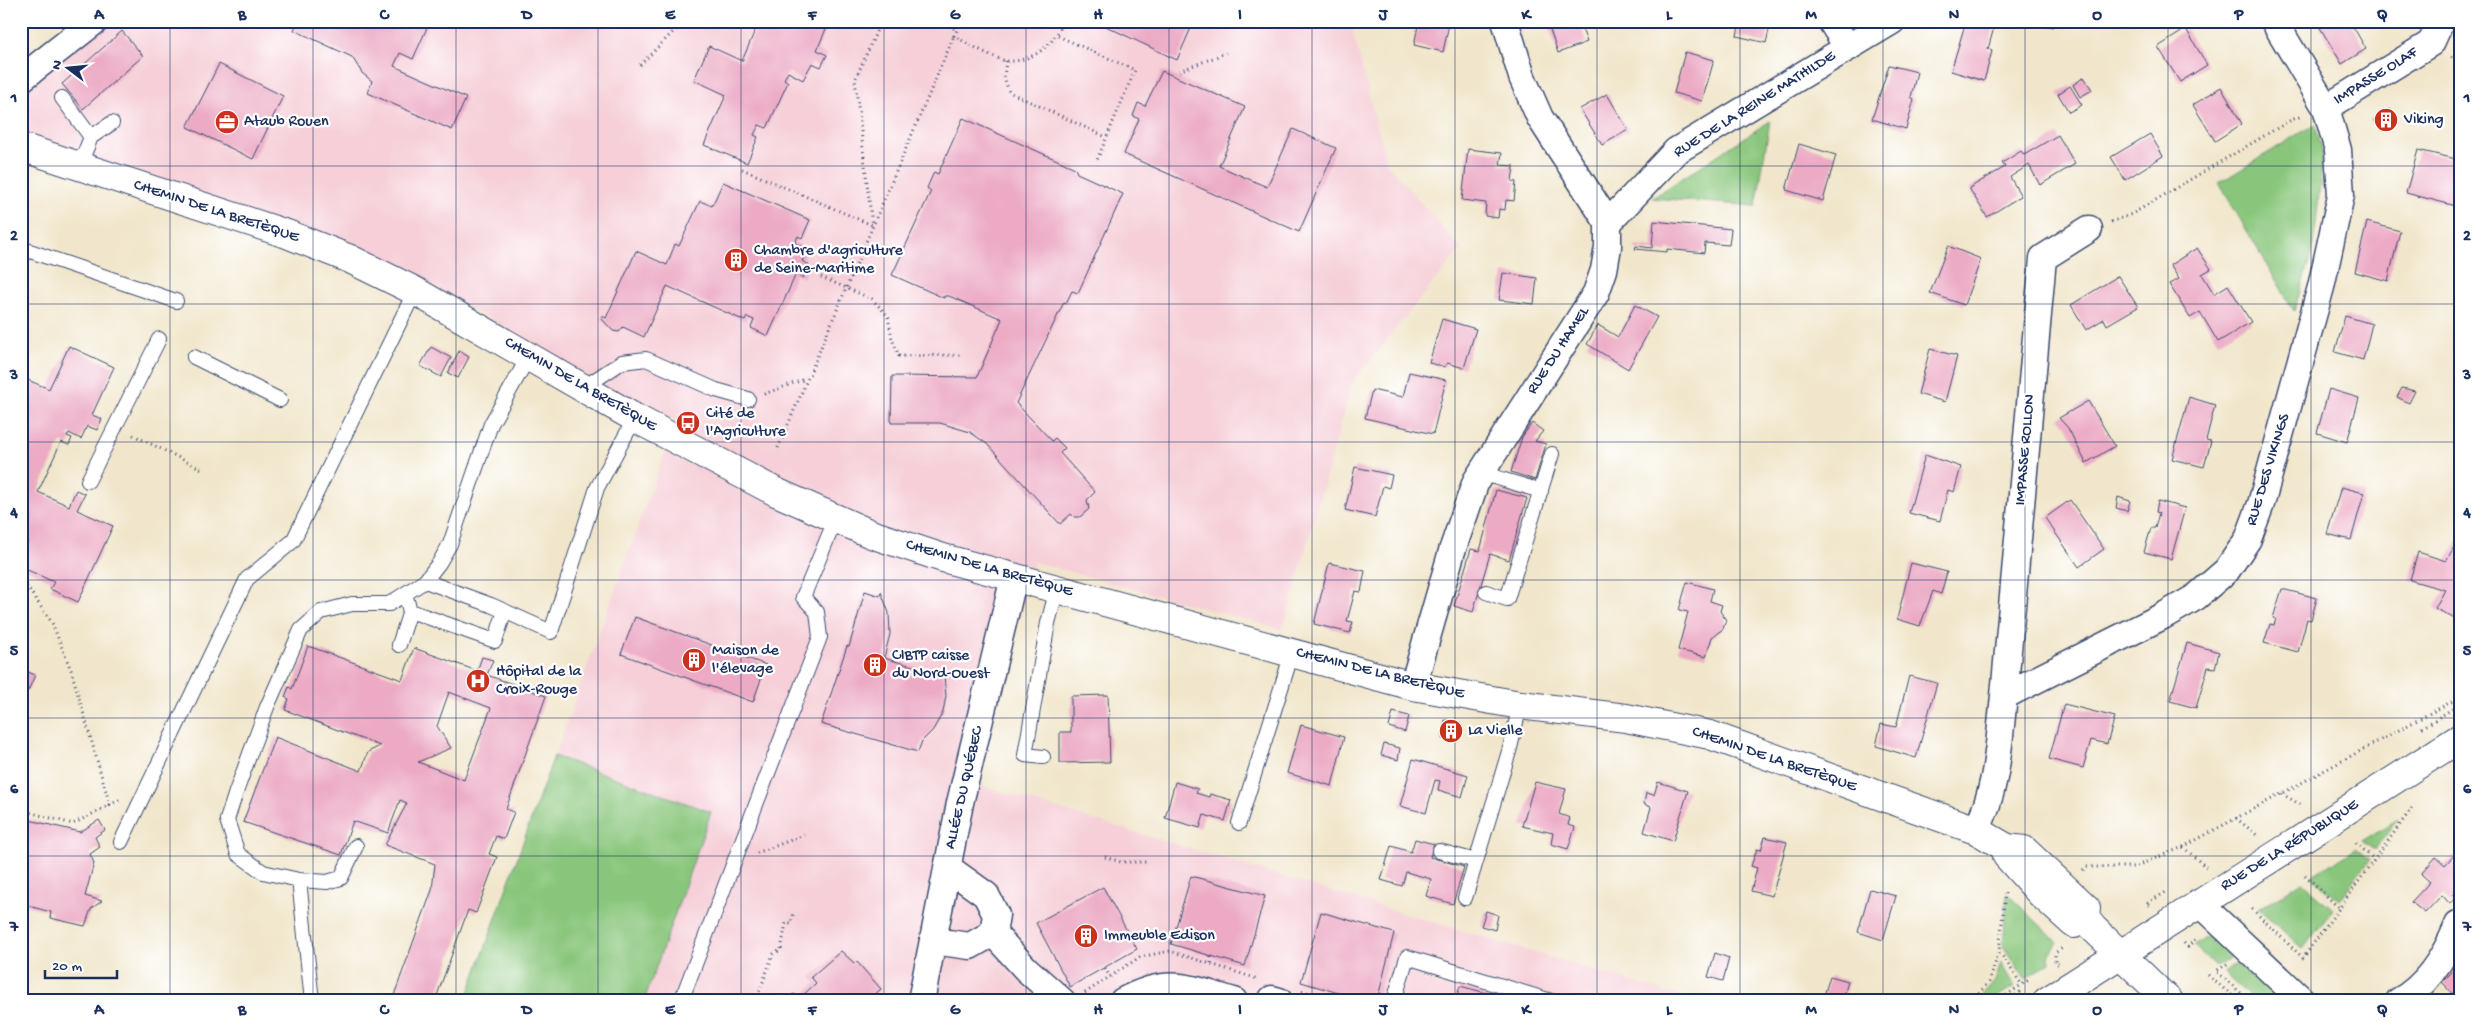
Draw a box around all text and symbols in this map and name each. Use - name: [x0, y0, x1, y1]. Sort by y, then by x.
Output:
- text: A: [93, 7, 105, 26]
- text: B: [237, 7, 247, 26]
- text: C: [379, 7, 390, 26]
- text: D: [520, 7, 533, 26]
- text: E: [665, 7, 676, 26]
- text: F: [807, 7, 818, 26]
- text: G: [950, 7, 961, 26]
- text: H: [1093, 7, 1103, 26]
- text: I: [1238, 7, 1242, 26]
- text: J: [1378, 7, 1389, 26]
- text: K: [1521, 7, 1533, 26]
- text: L: [1666, 7, 1673, 26]
- text: M: [1805, 7, 1817, 26]
- text: N: [1949, 7, 1960, 26]
- text: O: [2092, 7, 2102, 26]
- text: P: [2234, 7, 2245, 26]
- text: Q: [2377, 7, 2388, 26]
- north arrow: [42, 42, 92, 92]
- street label: IMPASSE OLAF: [2331, 43, 2422, 110]
- street label: RUE DE LA REINE MATHILDE: [1671, 47, 1840, 163]
- text: N: [48, 58, 67, 72]
- text: 1: [10, 90, 17, 109]
- text: 1: [2463, 90, 2470, 109]
- building icon: Viking: [2373, 107, 2399, 133]
- office icon: Ataub Rouen: [214, 109, 240, 135]
- place label: Viking: [2403, 111, 2444, 130]
- place label: Ataub Rouen: [244, 113, 329, 132]
- street label: CHEMIN DE LA BRETÈQUE: [131, 176, 302, 248]
- text: 2: [10, 228, 18, 247]
- text: 2: [2463, 228, 2471, 247]
- place label: Chambre d'agriculture de Seine-Maritime: [754, 242, 903, 279]
- building icon: Chambre d'agriculture de Seine-Maritime: [723, 247, 749, 273]
- street label: RUE DU HAMEL: [1524, 303, 1595, 398]
- street label: CHEMIN DE LA BRETÈQUE: [500, 334, 660, 437]
- text: 3: [9, 367, 18, 386]
- text: 3: [2462, 367, 2471, 386]
- street label: IMPASSE ROLLON: [2012, 394, 2040, 506]
- place label: Cité de l'Agriculture: [706, 405, 786, 442]
- bus stop icon: Cité de l'Agriculture: [675, 410, 701, 436]
- street label: RUE DES VIKINGS: [2243, 411, 2295, 528]
- text: 4: [9, 505, 18, 524]
- text: 4: [2462, 505, 2471, 524]
- street label: CHEMIN DE LA BRETÈQUE: [903, 536, 1076, 602]
- place label: Maison de l'élevage: [712, 642, 779, 679]
- text: 5: [10, 643, 19, 662]
- text: 5: [2463, 643, 2472, 662]
- street label: CHEMIN DE LA BRETÈQUE: [1294, 644, 1467, 704]
- building icon: Maison de l'élevage: [681, 647, 707, 673]
- place label: CIBTP caisse du Nord-Ouest: [892, 647, 991, 684]
- building icon: CIBTP caisse du Nord-Ouest: [862, 652, 888, 678]
- place label: Hôpital de la Croix-Rouge: [496, 663, 582, 700]
- hospital icon: Hôpital de la Croix-Rouge: [465, 668, 491, 694]
- building icon: La Vielle: [1438, 718, 1464, 744]
- place label: La Vielle: [1468, 722, 1523, 741]
- street label: CHEMIN DE LA BRETÈQUE: [1689, 723, 1860, 797]
- street label: ALLÉE DU QUÉBEC: [942, 724, 989, 851]
- text: 6: [10, 781, 19, 800]
- text: 6: [2463, 781, 2472, 800]
- street label: RUE DE LA RÉPUBLIQUE: [2218, 795, 2363, 896]
- text: 7: [9, 919, 19, 938]
- text: 7: [2462, 919, 2472, 938]
- building icon: Immeuble Edison: [1073, 923, 1099, 949]
- place label: Immeuble Edison: [1104, 927, 1215, 946]
- scale bar: [45, 947, 118, 979]
- text: 20 m: [52, 958, 82, 976]
- text: A: [93, 1002, 105, 1021]
- text: B: [237, 1002, 247, 1021]
- text: C: [379, 1002, 390, 1021]
- text: D: [520, 1002, 533, 1021]
- text: E: [665, 1002, 676, 1021]
- text: F: [807, 1002, 818, 1021]
- text: G: [950, 1002, 961, 1021]
- text: H: [1093, 1002, 1103, 1021]
- text: I: [1238, 1002, 1242, 1021]
- text: J: [1378, 1002, 1389, 1021]
- text: K: [1521, 1002, 1533, 1021]
- text: L: [1666, 1002, 1673, 1021]
- text: M: [1805, 1002, 1817, 1021]
- text: N: [1949, 1002, 1960, 1021]
- text: O: [2092, 1002, 2102, 1021]
- text: P: [2234, 1002, 2245, 1021]
- text: Q: [2377, 1002, 2388, 1021]

